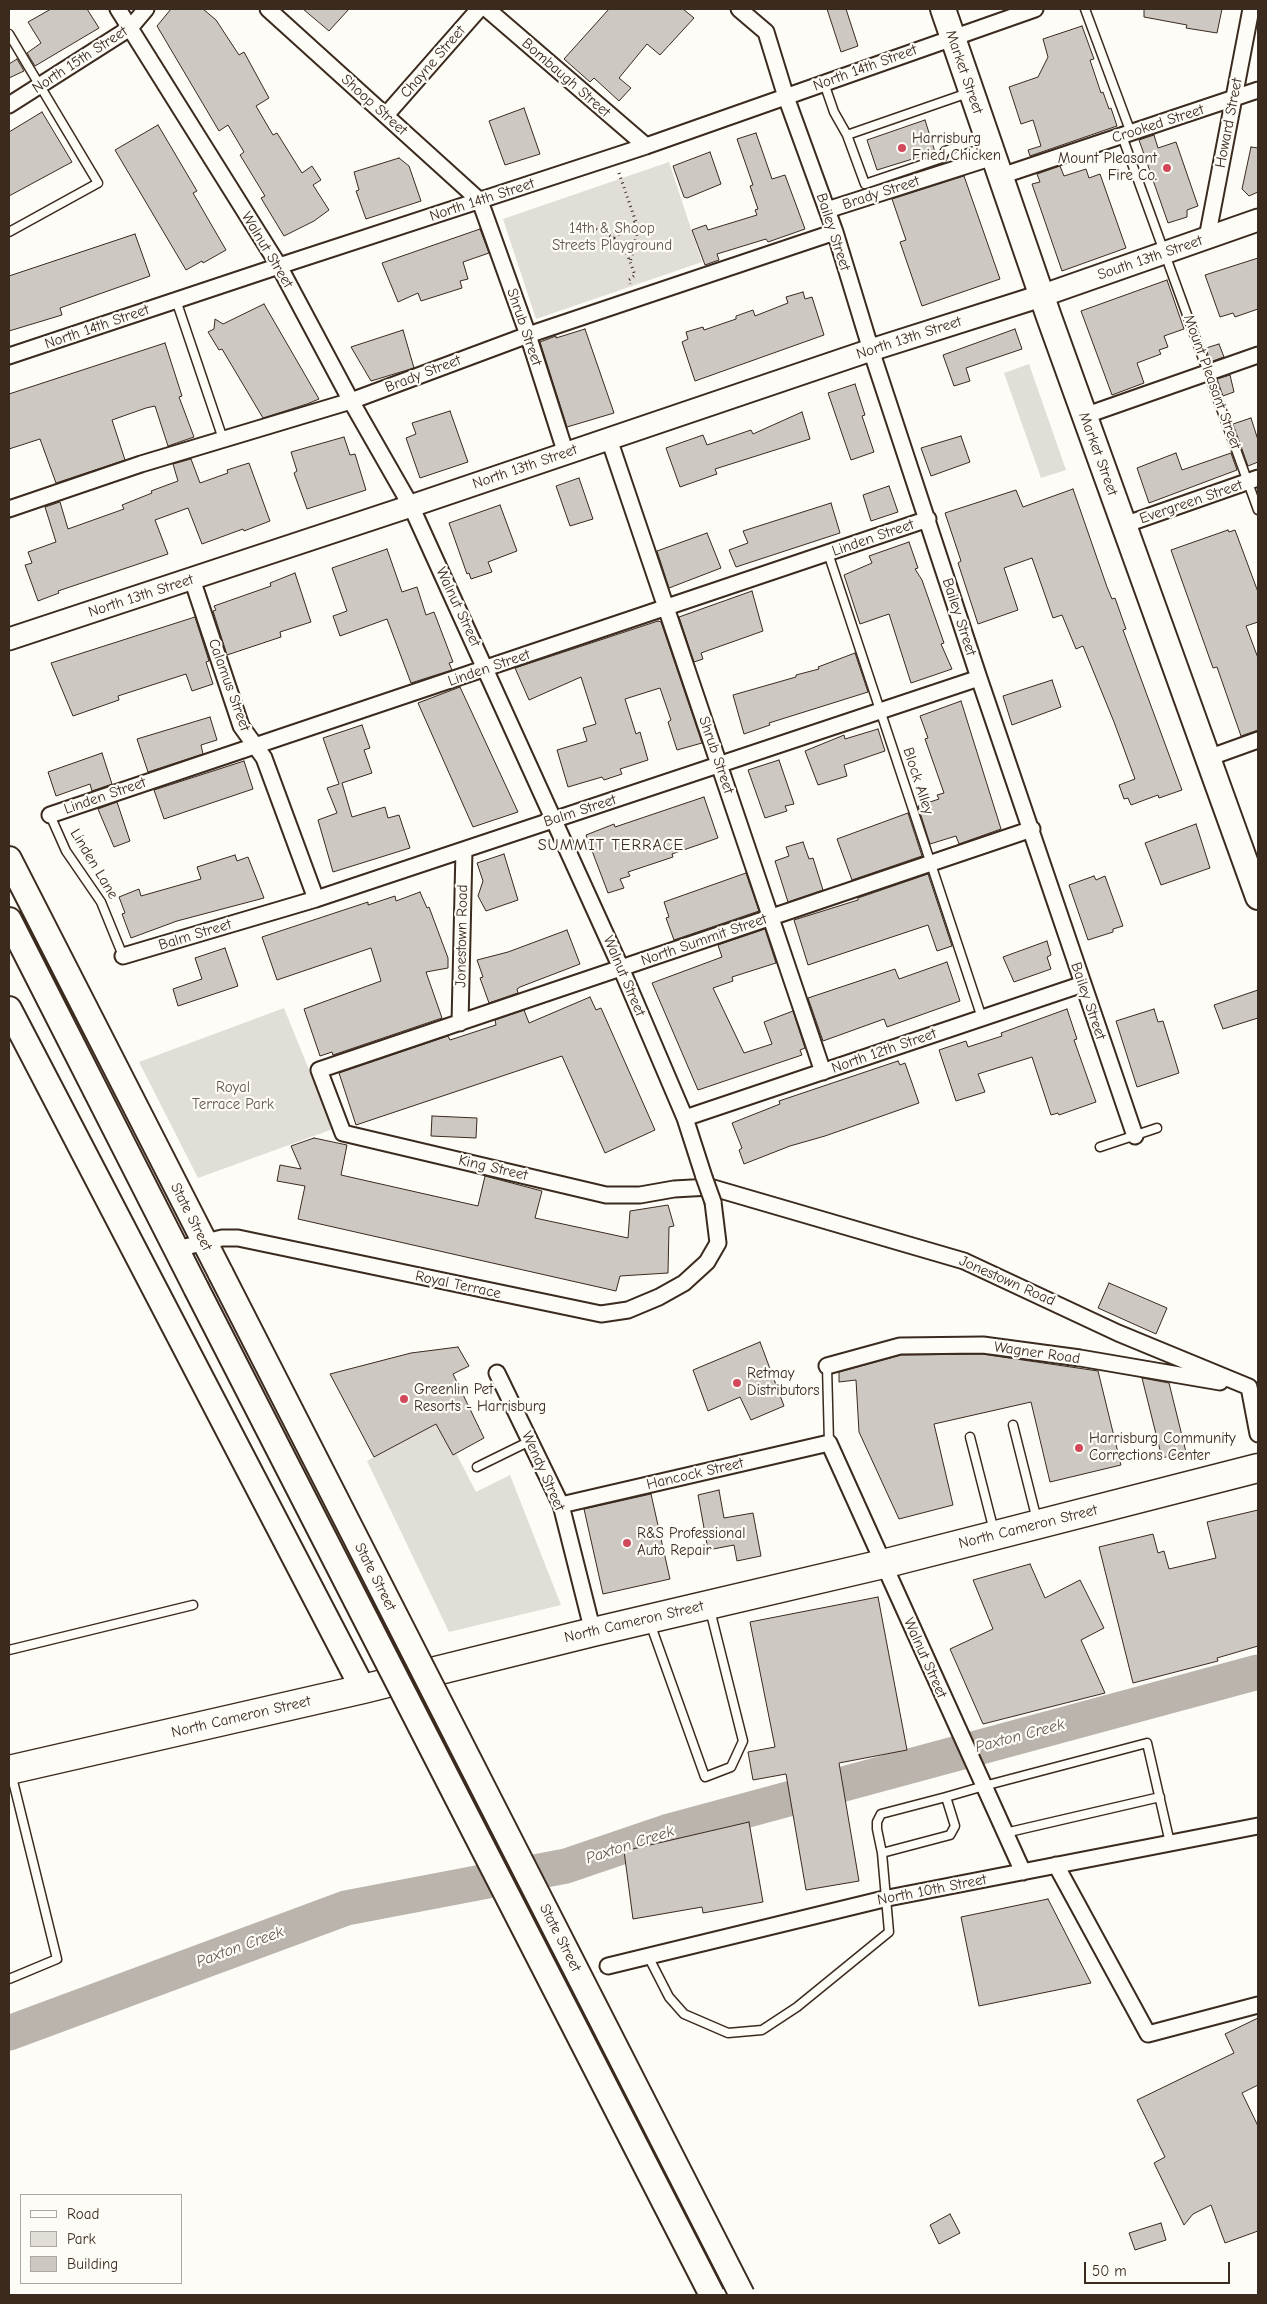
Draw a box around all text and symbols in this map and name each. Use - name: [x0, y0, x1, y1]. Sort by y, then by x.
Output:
- street label: North 15th Street: [29, 22, 131, 98]
- street label: Chayne Street: [397, 22, 469, 102]
- street label: Market Street: [941, 28, 987, 116]
- street label: Bombaugh Street: [518, 35, 614, 121]
- street label: North 14th Street: [811, 41, 919, 95]
- street label: Shoop Street: [337, 71, 411, 139]
- street label: Howard Street: [1211, 77, 1247, 169]
- street label: Crooked Street: [1110, 101, 1206, 147]
- place label: Harrisburg Fried Chicken: [912, 130, 1001, 165]
- marker: Harrisburg Fried Chicken: [896, 142, 908, 154]
- place label: Mount Pleasant Fire Co.: [1058, 150, 1157, 185]
- marker: Mount Pleasant Fire Co.: [1161, 162, 1173, 174]
- street label: Brady Street: [840, 172, 922, 214]
- street label: North 14th Street: [427, 175, 537, 225]
- street label: Bailey Street: [812, 191, 854, 273]
- street label: Walnut Street: [237, 209, 297, 291]
- park label: 14th & Shoop Streets Playground: [552, 220, 672, 255]
- street label: South 13th Street: [1095, 232, 1205, 284]
- street label: Shrub Street: [502, 286, 546, 368]
- street label: North 14th Street: [42, 301, 152, 353]
- street label: Mount Pleasant Street: [1179, 312, 1245, 452]
- street label: North 13th Street: [854, 313, 964, 363]
- street label: Brady Street: [382, 351, 464, 397]
- street label: Market Street: [1075, 410, 1121, 498]
- street label: North 13th Street: [470, 441, 580, 493]
- street label: Evergreen Street: [1137, 476, 1245, 528]
- street label: Linden Street: [830, 516, 916, 560]
- street label: Walnut Street: [432, 564, 484, 650]
- street label: North 13th Street: [86, 571, 196, 621]
- street label: Bailey Street: [938, 576, 980, 658]
- street label: Calamus Street: [204, 636, 254, 734]
- street label: Linden Street: [446, 646, 532, 690]
- street label: Shrub Street: [694, 714, 738, 796]
- street label: Block Alley: [899, 745, 937, 817]
- street label: Linden Street: [62, 774, 148, 818]
- street label: Balm Street: [541, 791, 619, 831]
- street label: Linden Lane: [66, 826, 122, 902]
- district label: SUMMIT TERRACE: [536, 835, 686, 855]
- street label: Jonestown Road: [452, 884, 472, 988]
- street label: North Summit Street: [639, 910, 769, 970]
- street label: Balm Street: [156, 915, 234, 955]
- street label: Walnut Street: [599, 933, 649, 1019]
- street label: Bailey Street: [1066, 960, 1110, 1042]
- street label: North 12th Street: [829, 1025, 939, 1077]
- park label: Royal Terrace Park: [192, 1079, 274, 1114]
- street label: King Street: [457, 1151, 529, 1185]
- street label: State Street: [166, 1180, 216, 1254]
- street label: Jonestown Road: [956, 1252, 1058, 1310]
- street label: Royal Terrace: [413, 1267, 503, 1303]
- street label: Wagner Road: [993, 1338, 1081, 1368]
- place label: Retmay Distributors: [747, 1365, 819, 1400]
- marker: Retmay Distributors: [731, 1377, 743, 1389]
- place label: Greenlin Pet Resorts - Harrisburg: [414, 1381, 546, 1416]
- marker: Greenlin Pet Resorts - Harrisburg: [398, 1393, 410, 1405]
- street label: Wendy Street: [517, 1429, 569, 1513]
- place label: Harrisburg Community Corrections Center: [1089, 1430, 1236, 1465]
- marker: Harrisburg Community Corrections Center: [1073, 1442, 1085, 1454]
- street label: Hancock Street: [645, 1454, 745, 1494]
- street label: North Cameron Street: [957, 1501, 1099, 1553]
- place label: R&S Professional Auto Repair: [637, 1525, 745, 1560]
- marker: R&S Professional Auto Repair: [621, 1537, 633, 1549]
- street label: State Street: [350, 1540, 400, 1614]
- street label: North Cameron Street: [563, 1597, 705, 1647]
- street label: Walnut Street: [899, 1615, 951, 1701]
- street label: North Cameron Street: [170, 1692, 312, 1742]
- water label: Paxton Creek: [973, 1715, 1067, 1757]
- water label: Paxton Creek: [583, 1822, 677, 1868]
- street label: North 10th Street: [876, 1871, 988, 1909]
- street label: State Street: [535, 1901, 585, 1975]
- water label: Paxton Creek: [194, 1922, 286, 1972]
- legend: [20, 2194, 182, 2284]
- text: Road: [67, 2205, 99, 2223]
- text: Park: [67, 2230, 96, 2248]
- scale bar: [1087, 2252, 1233, 2284]
- text: Building: [67, 2255, 118, 2273]
- text: 50 m: [1092, 2262, 1127, 2280]

